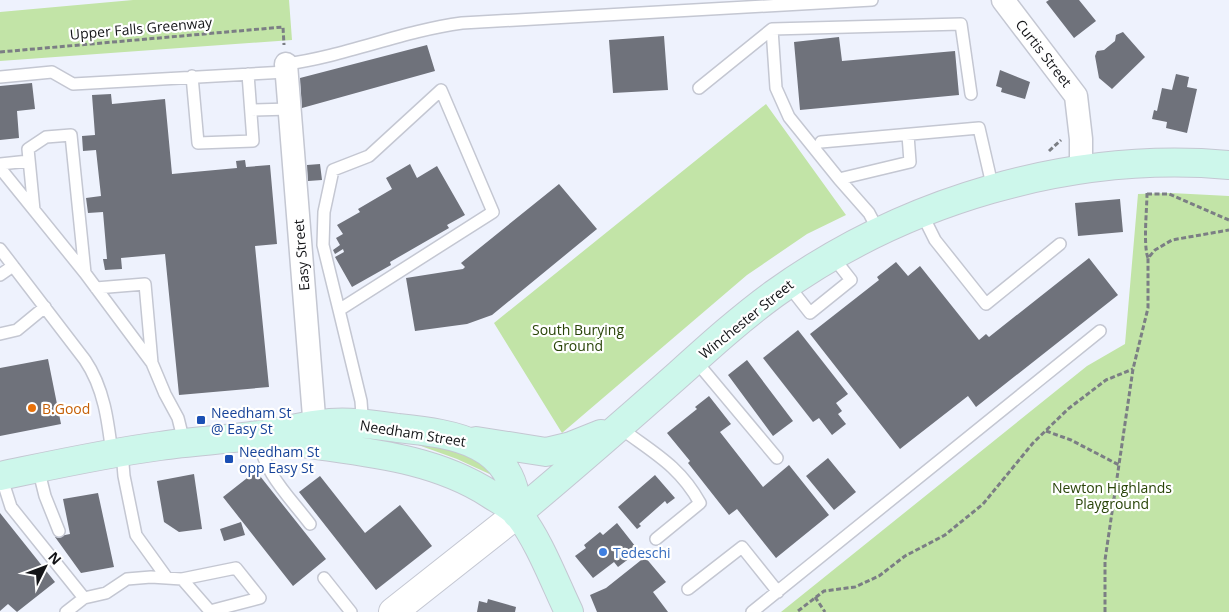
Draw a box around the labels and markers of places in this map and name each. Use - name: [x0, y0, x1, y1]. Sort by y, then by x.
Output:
- place label: B.Good: [42, 399, 90, 418]
- marker: B.Good: [26, 402, 38, 414]
- place label: Needham St @ Easy St: [211, 403, 291, 438]
- marker: Needham St @ Easy St: [195, 414, 207, 426]
- place label: Needham St opp Easy St: [239, 442, 319, 477]
- marker: Needham St opp Easy St: [223, 453, 235, 465]
- place label: Tedeschi: [613, 543, 671, 562]
- marker: Tedeschi: [597, 546, 609, 558]

